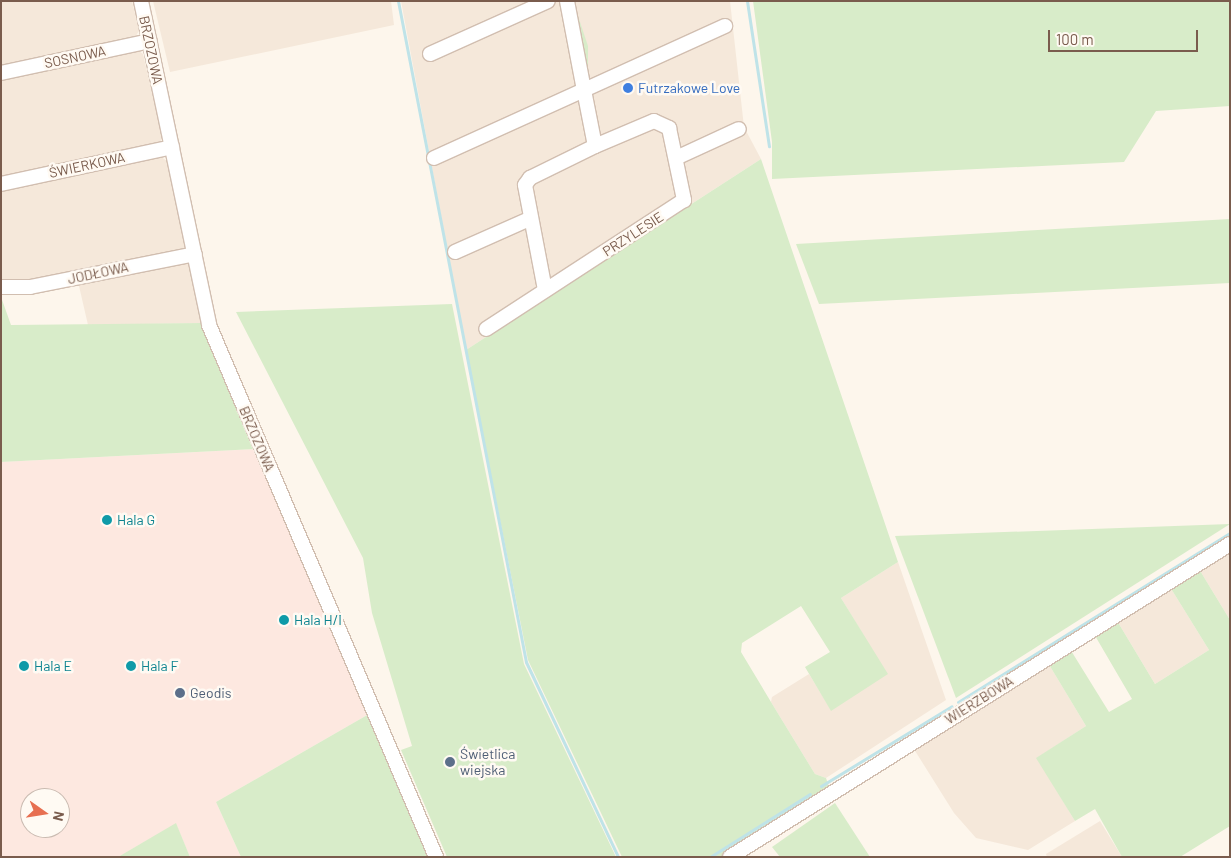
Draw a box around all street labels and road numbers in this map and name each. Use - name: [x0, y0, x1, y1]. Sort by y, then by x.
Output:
- street label: BRZOZOWA: [136, 14, 166, 86]
- street label: SOSNOWA: [43, 42, 107, 72]
- street label: ŚWIERKOWA: [47, 149, 127, 181]
- street label: PRZYLESIE: [599, 208, 667, 260]
- street label: JODŁOWA: [66, 258, 130, 288]
- street label: BRZOZOWA: [236, 404, 278, 474]
- street label: WIERZBOWA: [942, 672, 1016, 728]

